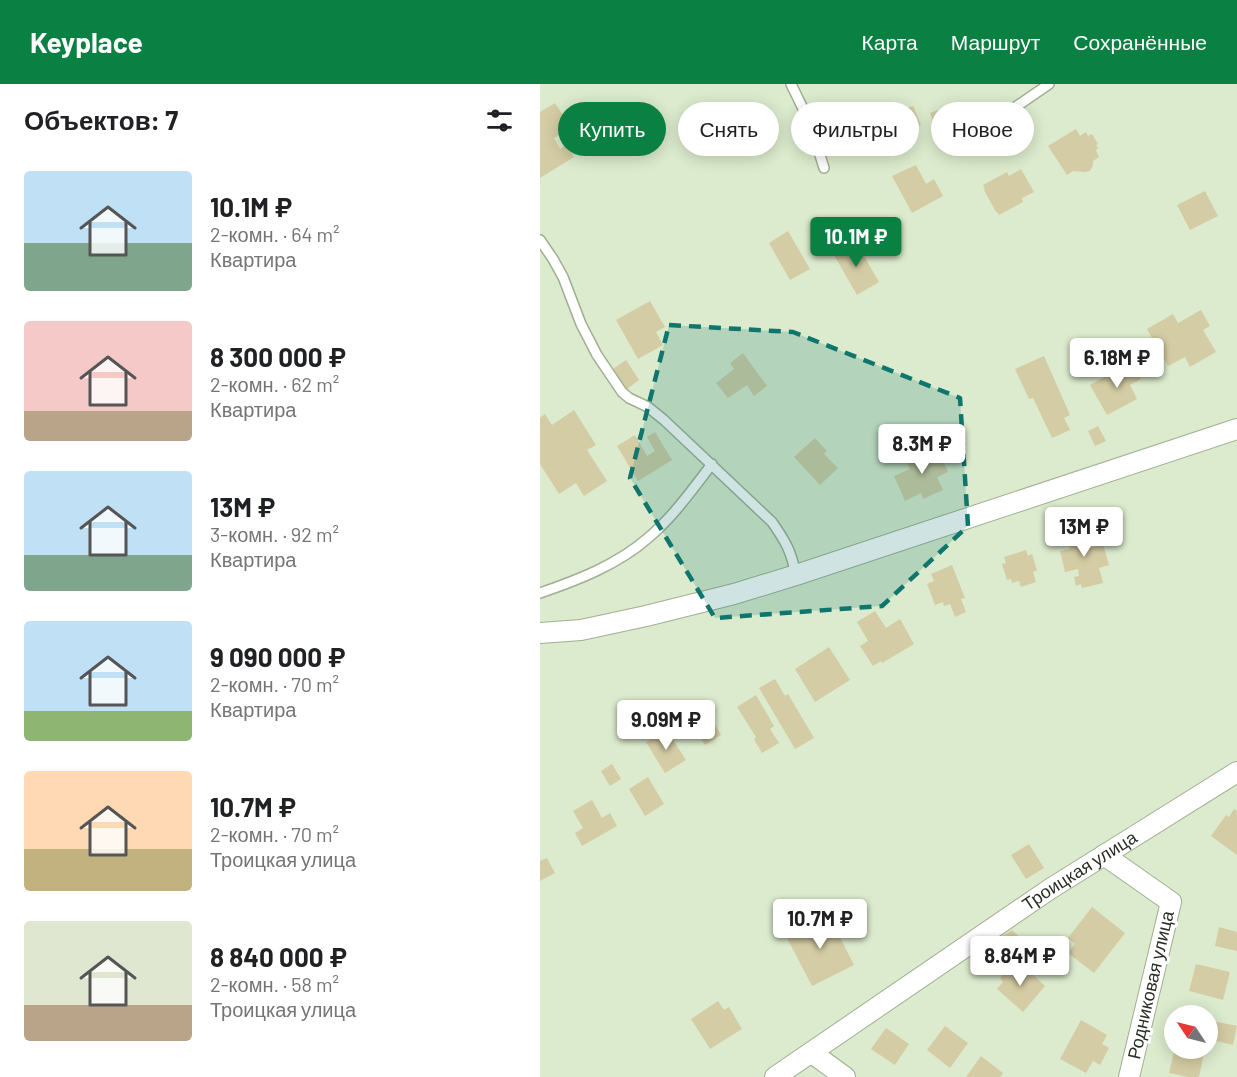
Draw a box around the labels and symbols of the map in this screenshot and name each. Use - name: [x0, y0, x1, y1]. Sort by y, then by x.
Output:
- pin: 10.1M ₽: [801, 217, 911, 268]
- pin: 6.18M ₽: [1062, 338, 1172, 389]
- pin: 8.3M ₽: [873, 424, 971, 475]
- pin: 13M ₽: [1042, 507, 1126, 558]
- pin: 9.09M ₽: [611, 700, 721, 751]
- street label: Троицкая улица: [1018, 825, 1141, 915]
- pin: 10.7M ₽: [765, 899, 875, 950]
- street label: Родниковая улица: [1122, 907, 1178, 1061]
- pin: 8.84M ₽: [965, 936, 1075, 987]
- north arrow: [1164, 1005, 1218, 1059]

